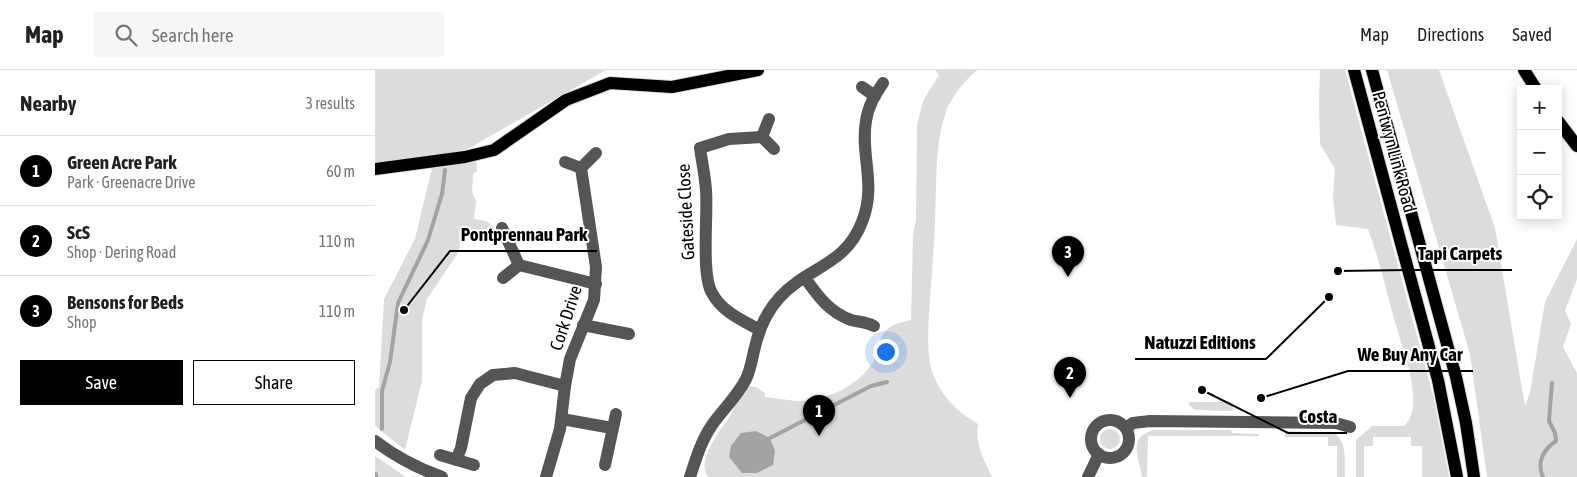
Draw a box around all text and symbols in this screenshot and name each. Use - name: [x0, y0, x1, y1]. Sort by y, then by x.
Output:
- search box: [94, 12, 444, 57]
- text: Map: [25, 21, 64, 48]
- icon: search: [112, 21, 140, 49]
- text: Search here: [152, 24, 234, 46]
- text: Map: [1360, 24, 1389, 45]
- text: Directions: [1417, 24, 1484, 45]
- text: Saved: [1512, 24, 1552, 45]
- map controls: [1517, 85, 1562, 220]
- button: +: [1517, 85, 1562, 130]
- street label: Pentwyn Link Road: [1368, 89, 1421, 215]
- text: Nearby: [20, 91, 76, 115]
- text: 3 results: [305, 94, 355, 112]
- button: −: [1517, 130, 1562, 175]
- text: Green Acre Park: [67, 151, 177, 173]
- text: 1: [32, 162, 40, 180]
- text: 60 m: [326, 162, 355, 180]
- street label: Gateside Close: [672, 163, 699, 261]
- text: Park · Greenacre Drive: [67, 173, 196, 191]
- button: locate: [1517, 175, 1562, 220]
- callout: Pontprennau Park: [450, 217, 597, 251]
- text: ScS: [67, 221, 90, 243]
- text: Pontprennau Park: [461, 223, 588, 245]
- text: 2: [32, 232, 40, 250]
- text: 110 m: [319, 232, 355, 250]
- pin: 3: [1052, 236, 1084, 277]
- callout: Tapi Carpets: [1408, 236, 1512, 270]
- text: Tapi Carpets: [1418, 242, 1503, 264]
- text: Shop · Dering Road: [67, 243, 176, 261]
- street label: Cork Drive: [545, 283, 586, 353]
- text: Bensons for Beds: [67, 291, 184, 313]
- text: 3: [32, 302, 40, 320]
- text: 110 m: [319, 302, 355, 320]
- text: Shop: [67, 313, 97, 331]
- callout: Natuzzi Editions: [1135, 325, 1266, 359]
- text: Natuzzi Editions: [1144, 331, 1256, 353]
- callout: We Buy Any Car: [1348, 337, 1473, 371]
- your location: [873, 339, 899, 365]
- text: We Buy Any Car: [1357, 343, 1463, 365]
- pin: 2: [1054, 357, 1086, 398]
- button: Save: [20, 360, 183, 405]
- button: Share: [193, 360, 355, 405]
- pin: 1: [803, 395, 835, 436]
- callout: Costa: [1288, 399, 1347, 433]
- text: Costa: [1299, 405, 1337, 427]

